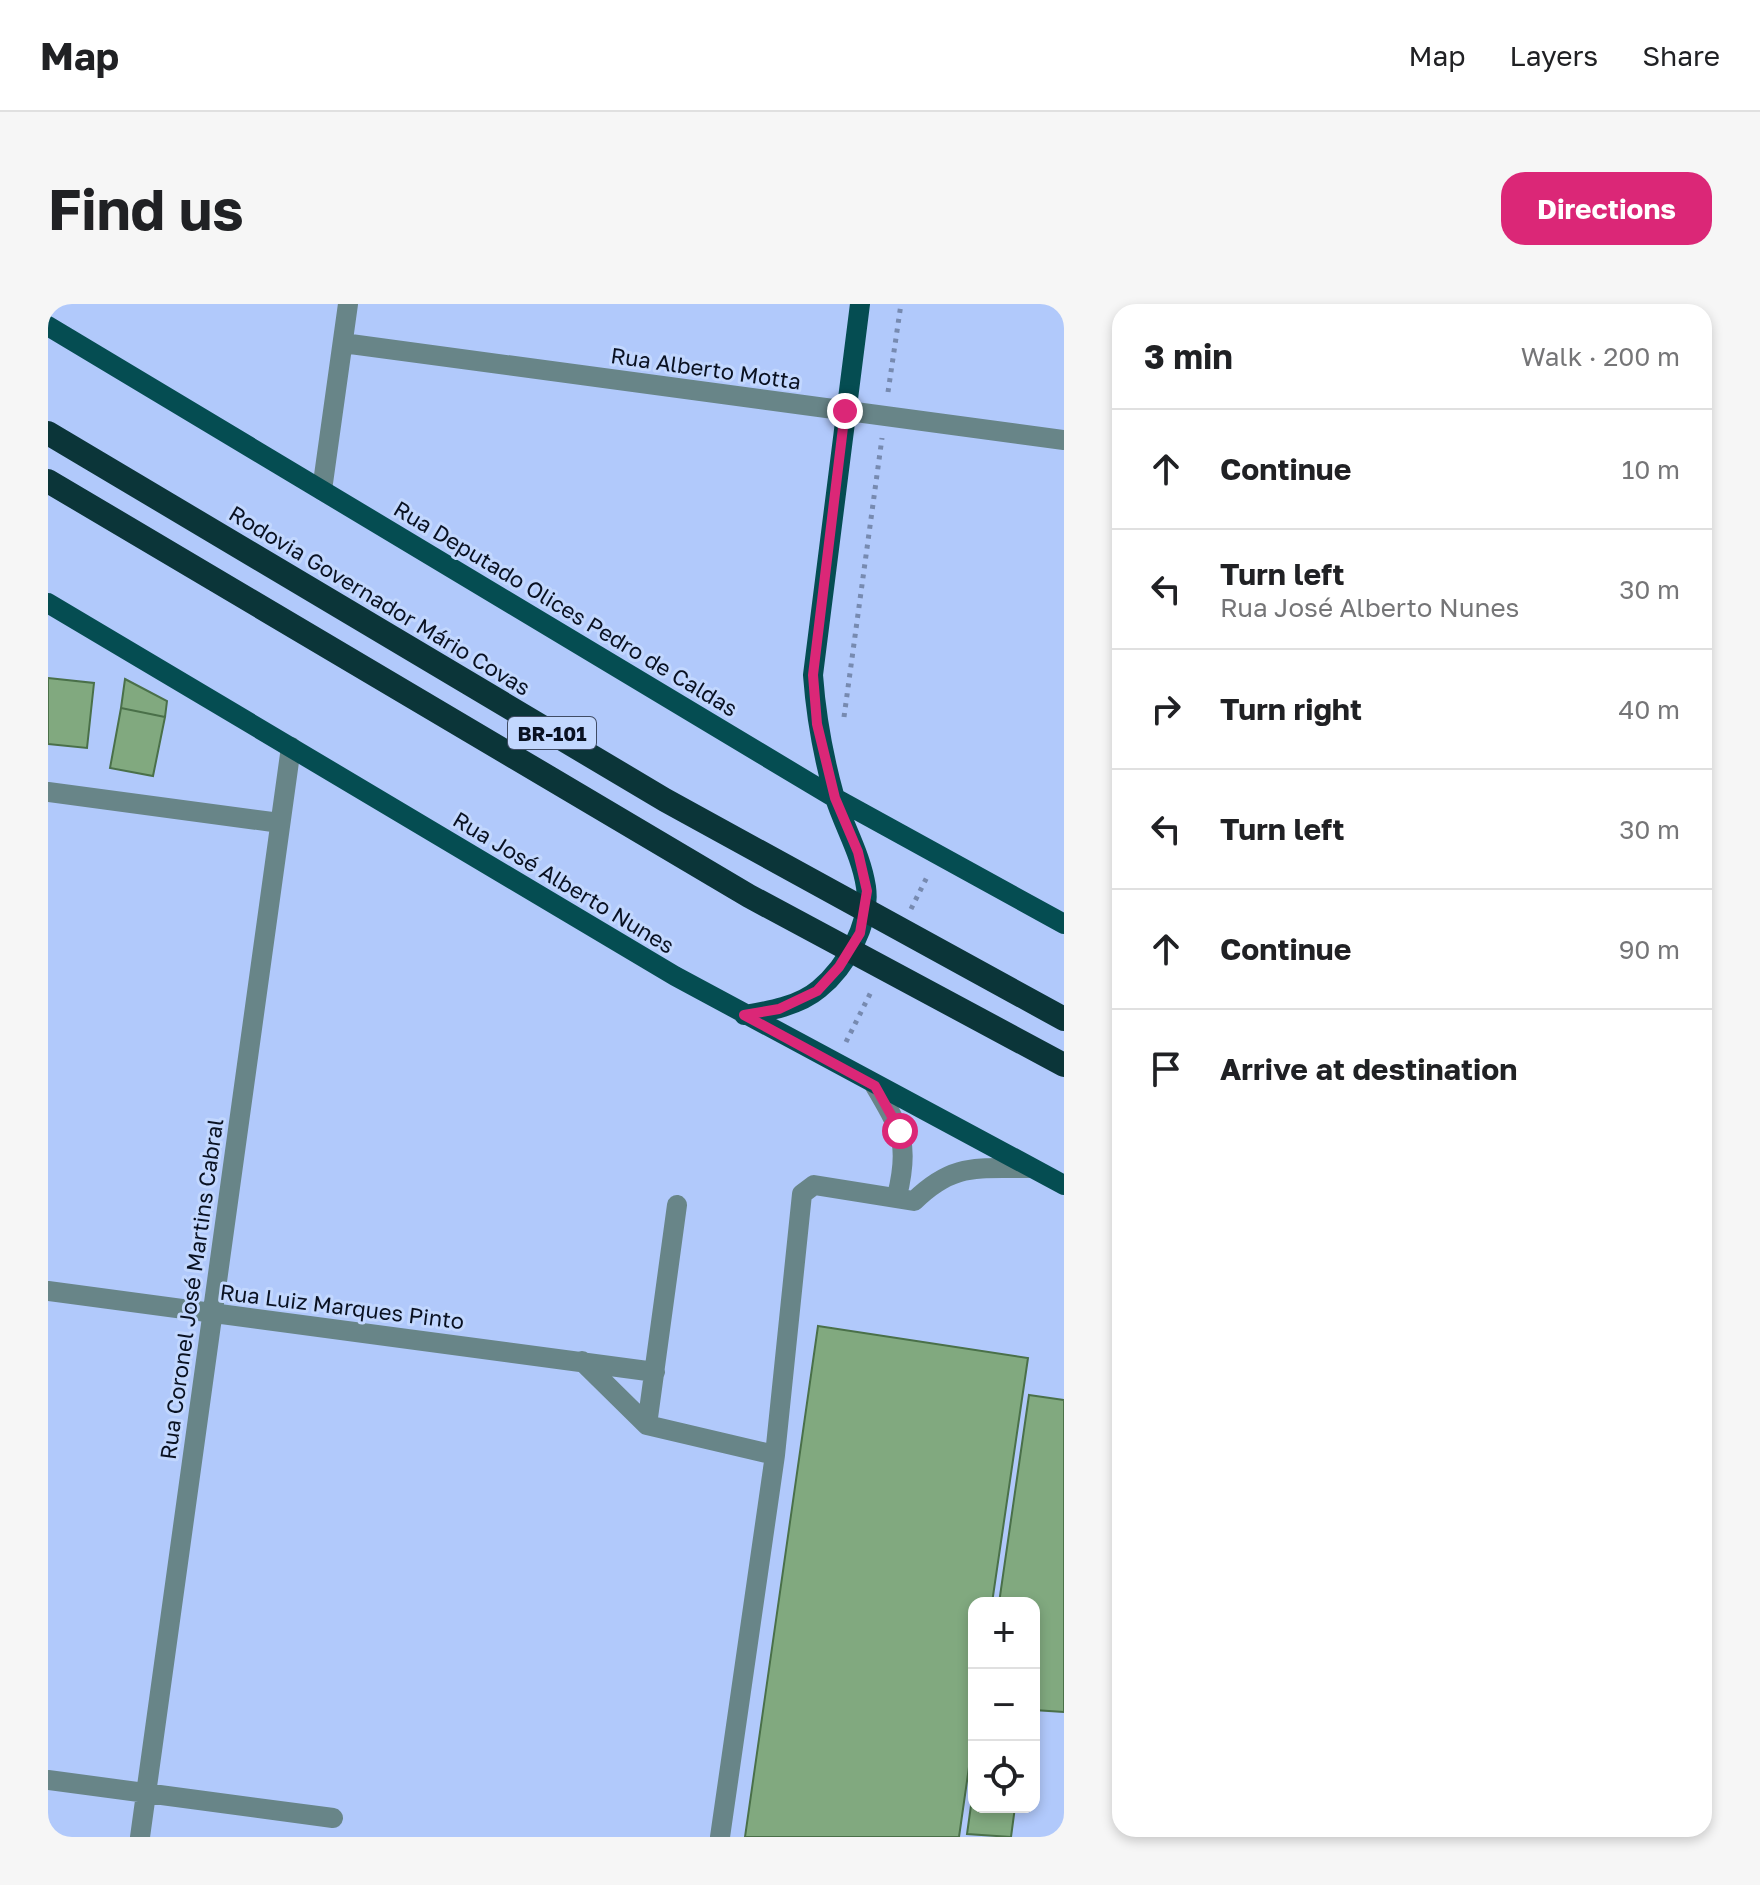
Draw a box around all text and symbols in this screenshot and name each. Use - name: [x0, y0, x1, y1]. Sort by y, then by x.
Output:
- text: Map: [40, 33, 119, 78]
- text: Map: [1408, 39, 1466, 72]
- text: Layers: [1510, 39, 1598, 72]
- text: Share: [1642, 39, 1720, 72]
- button: Directions: [1501, 172, 1712, 245]
- text: Find us: [48, 175, 244, 242]
- text: 3 min: [1144, 336, 1233, 376]
- street label: Rua Alberto Motta: [609, 341, 803, 395]
- text: Walk · 200 m: [1521, 341, 1680, 372]
- route end: [827, 393, 863, 429]
- icon: ahead: [1144, 447, 1188, 491]
- text: Continue: [1220, 451, 1351, 487]
- text: 10 m: [1622, 454, 1680, 485]
- street label: Rua Deputado Olices Pedro de Caldas: [389, 494, 743, 722]
- street label: Rodovia Governador Mário Covas: [224, 499, 536, 701]
- text: Turn left: [1220, 556, 1345, 592]
- icon: left: [1144, 567, 1188, 611]
- text: 30 m: [1619, 574, 1680, 605]
- text: Rua José Alberto Nunes: [1220, 592, 1519, 623]
- icon: right: [1144, 687, 1188, 731]
- text: Turn right: [1220, 691, 1362, 727]
- text: 40 m: [1619, 694, 1680, 725]
- road number: BR-101: [508, 717, 596, 749]
- street label: Rua José Alberto Nunes: [449, 805, 679, 959]
- icon: left: [1144, 807, 1188, 851]
- text: Turn left: [1220, 811, 1345, 847]
- text: 30 m: [1619, 814, 1680, 845]
- icon: ahead: [1144, 927, 1188, 971]
- text: Continue: [1220, 931, 1351, 967]
- text: 90 m: [1619, 934, 1680, 965]
- icon: arrive: [1144, 1047, 1188, 1091]
- text: Arrive at destination: [1220, 1051, 1517, 1087]
- route start: [882, 1113, 918, 1149]
- street label: Rua Coronel José Martins Cabral: [154, 1117, 228, 1461]
- street label: Rua Luiz Marques Pinto: [218, 1278, 466, 1334]
- map controls: [968, 1597, 1040, 1813]
- button: +: [968, 1597, 1040, 1669]
- button: −: [968, 1669, 1040, 1741]
- button: locate: [968, 1741, 1040, 1813]

